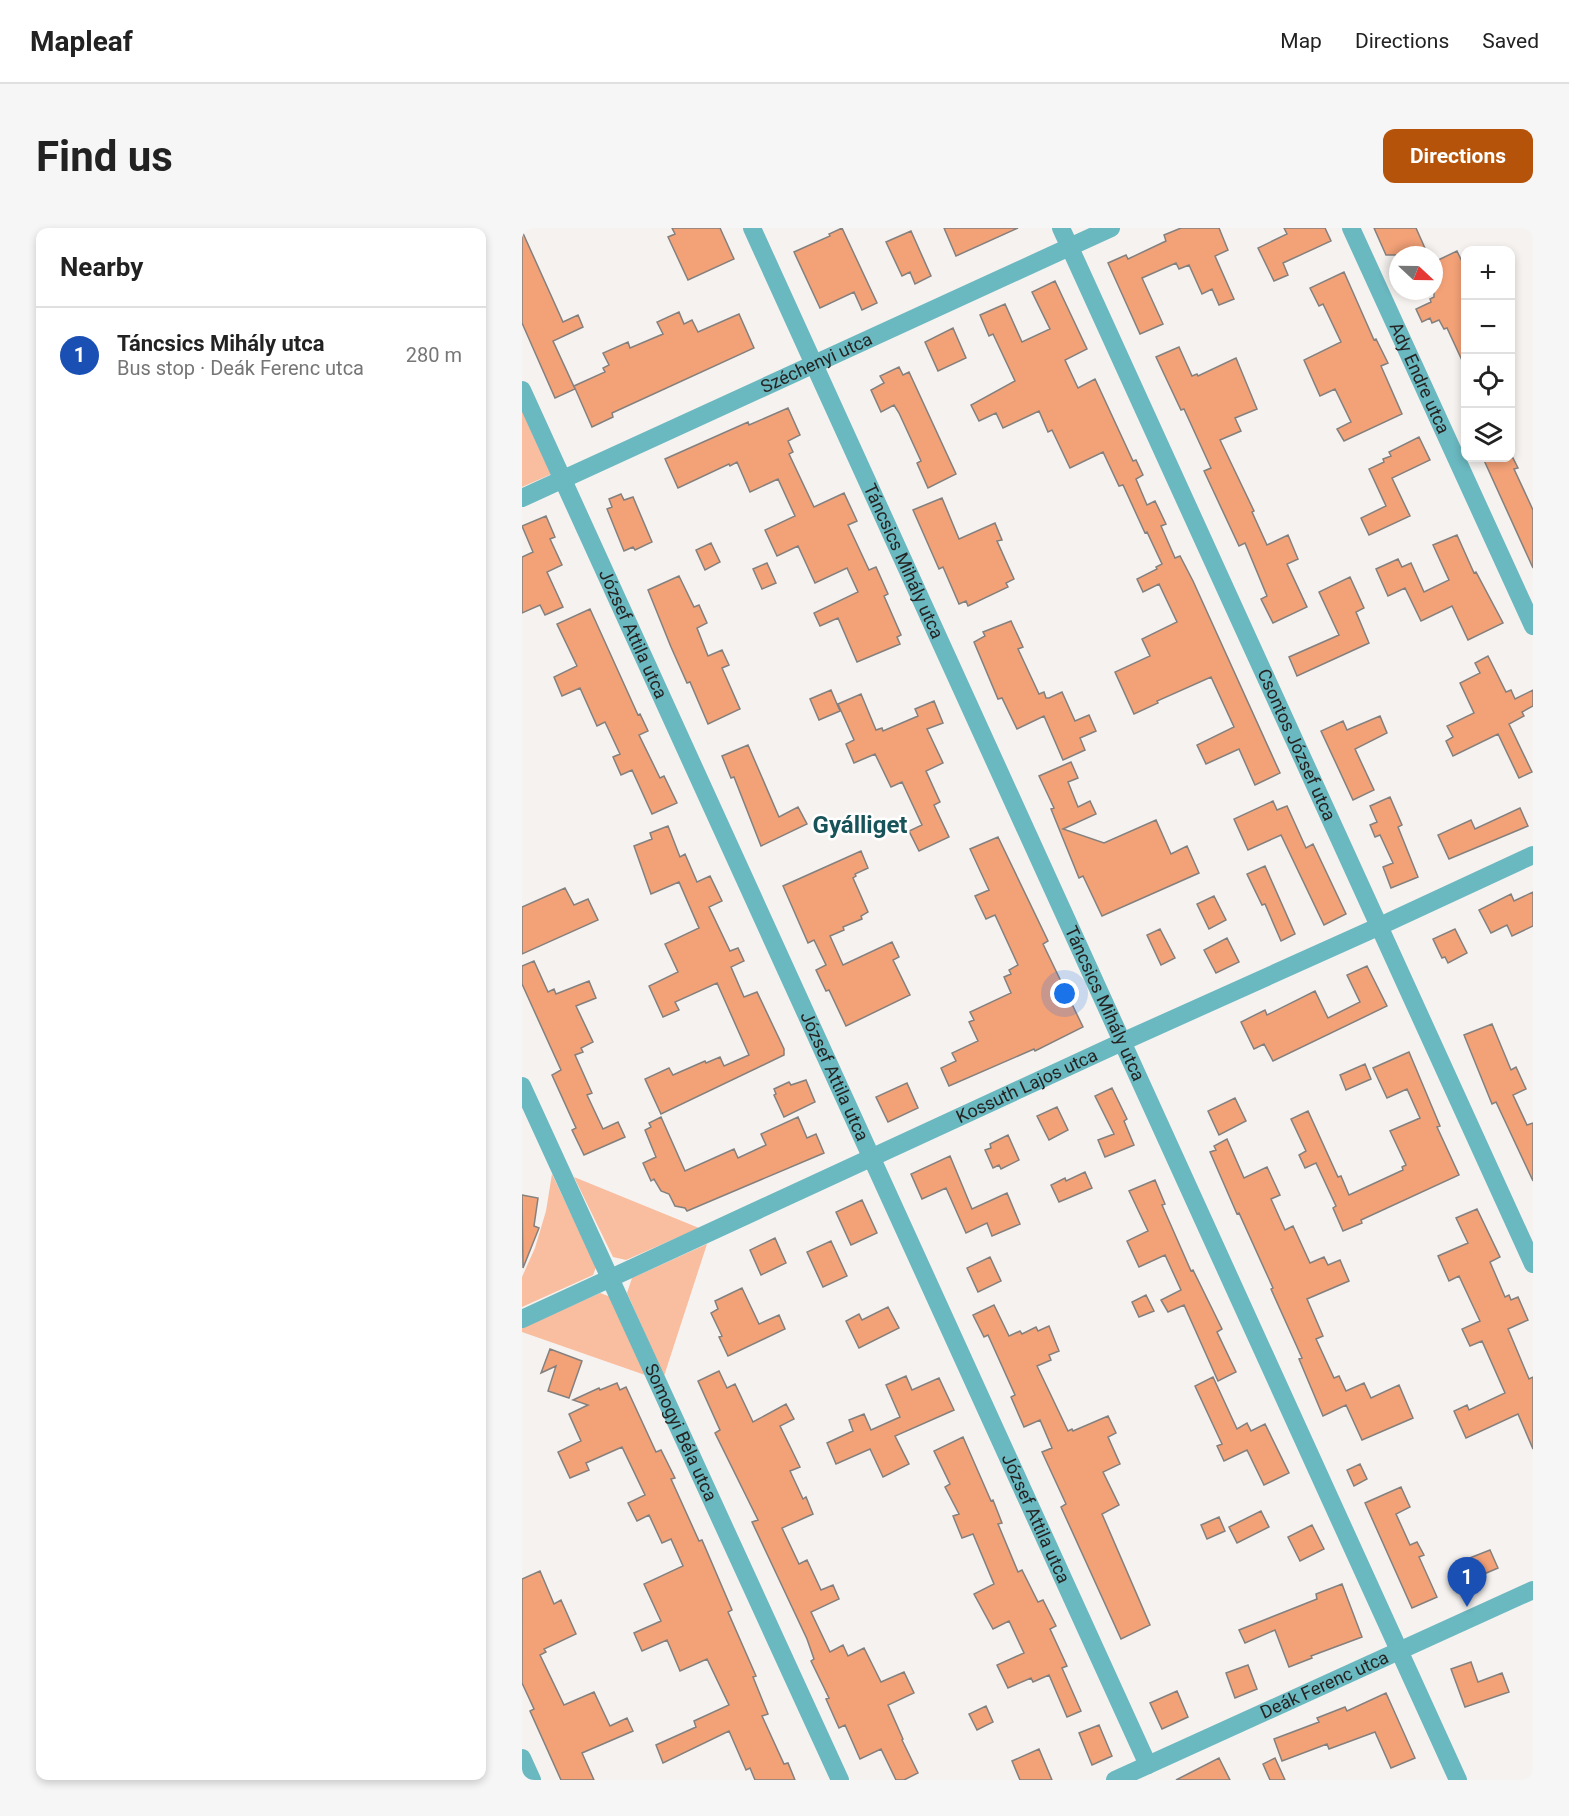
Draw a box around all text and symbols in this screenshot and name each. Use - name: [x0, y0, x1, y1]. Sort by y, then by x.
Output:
- text: Mapleaf: [30, 25, 133, 58]
- text: Map: [1280, 29, 1322, 53]
- text: Directions: [1355, 29, 1449, 53]
- text: Saved: [1482, 29, 1539, 53]
- button: Directions: [1383, 129, 1533, 183]
- text: Find us: [36, 132, 173, 181]
- north arrow: [1389, 246, 1443, 300]
- map controls: [1461, 246, 1515, 462]
- button: +: [1461, 246, 1515, 300]
- text: Nearby: [60, 252, 143, 282]
- button: −: [1461, 300, 1515, 354]
- street label: Ady Endre utca: [1386, 319, 1455, 437]
- street label: Széchenyi utca: [757, 328, 875, 397]
- text: Táncsics Mihály utca: [117, 331, 324, 356]
- text: 1: [74, 343, 85, 367]
- text: 280 m: [406, 343, 462, 367]
- button: locate: [1461, 354, 1515, 408]
- text: Bus stop · Deák Ferenc utca: [117, 356, 364, 380]
- button: layers: [1461, 408, 1515, 462]
- street label: Táncsics Mihály utca: [860, 480, 948, 642]
- street label: József Attila utca: [595, 566, 672, 702]
- street label: Csontos József utca: [1253, 665, 1341, 824]
- district label: Gyálliget: [813, 811, 907, 839]
- street label: Táncsics Mihály utca: [1061, 922, 1150, 1084]
- your location: [1050, 979, 1079, 1008]
- street label: József Attila utca: [796, 1008, 873, 1144]
- street label: Kossuth Lajos utca: [953, 1044, 1100, 1127]
- street label: Somogyi Béla utca: [641, 1360, 722, 1504]
- street label: József Attila utca: [998, 1450, 1075, 1586]
- pin: 1: [1448, 1558, 1486, 1607]
- street label: Deák Ferenc utca: [1257, 1646, 1392, 1723]

